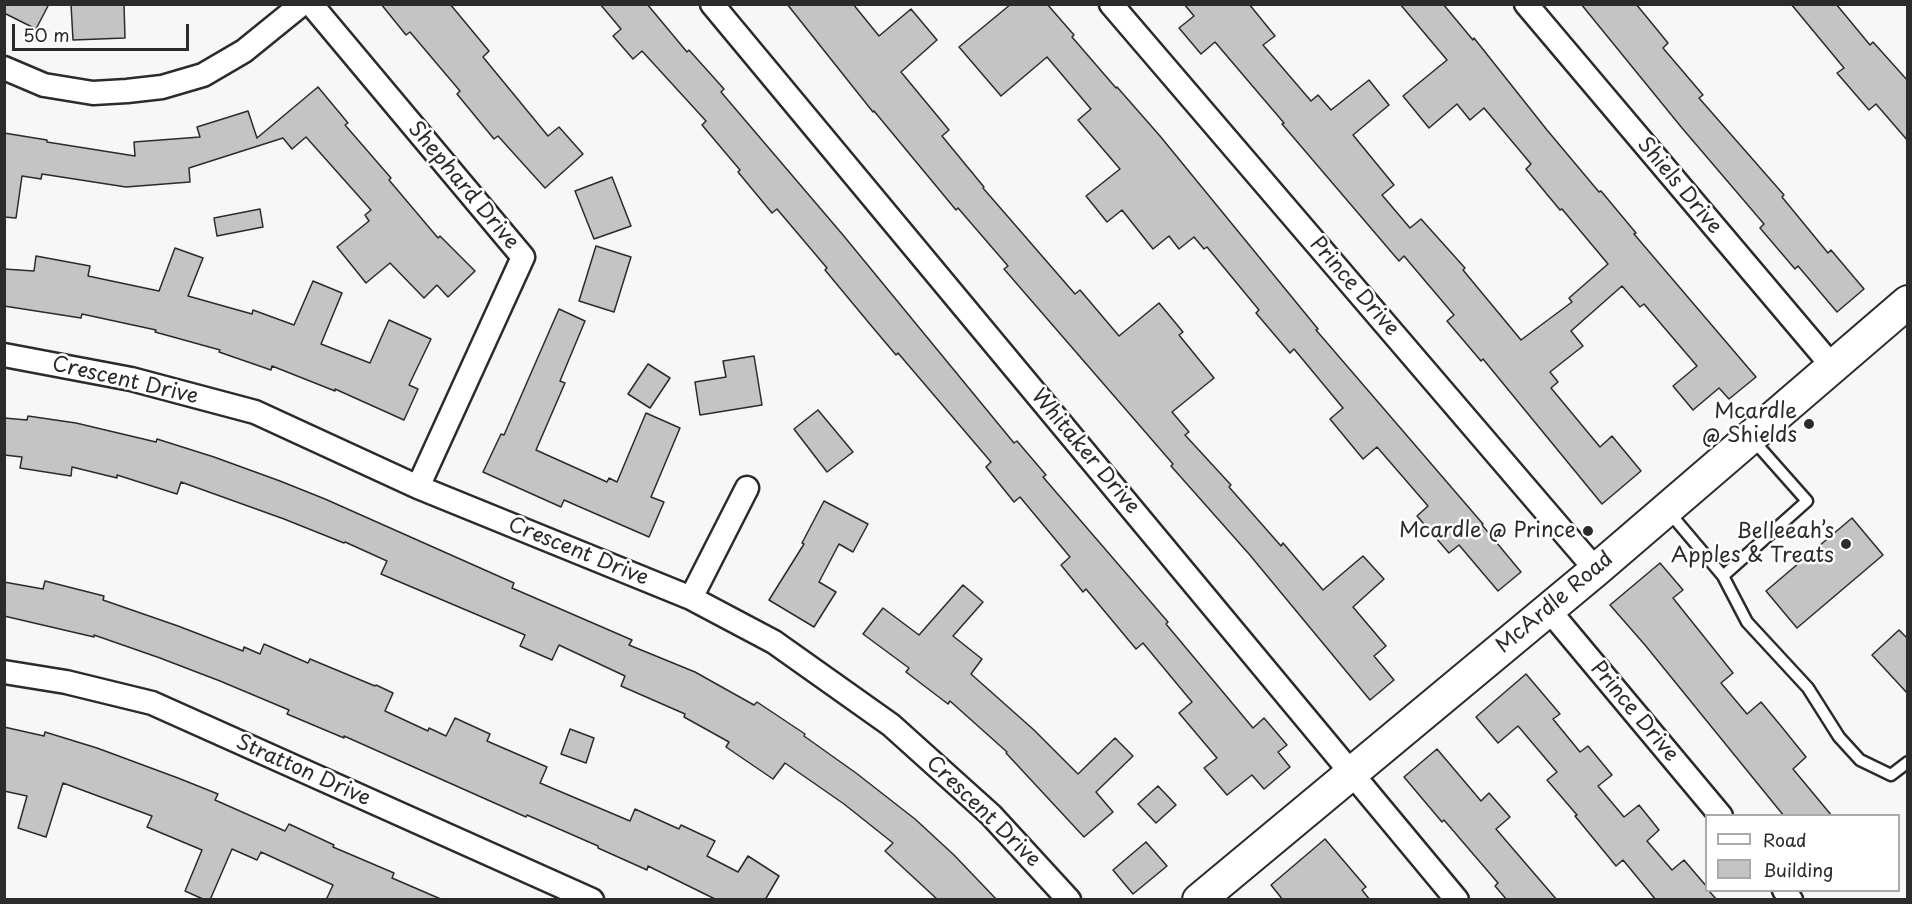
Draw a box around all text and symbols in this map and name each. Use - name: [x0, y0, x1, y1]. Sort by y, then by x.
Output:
- scale bar: [15, 12, 192, 50]
- text: 50 m: [23, 21, 70, 48]
- street label: Shephard Drive: [402, 117, 524, 255]
- street label: Shiels Drive: [1631, 133, 1727, 239]
- street label: Prince Drive: [1304, 232, 1404, 342]
- street label: Crescent Drive: [49, 352, 201, 410]
- street label: Whitaker Drive: [1026, 385, 1144, 519]
- place label: Mcardle @ Shields: [1702, 399, 1797, 449]
- marker: Mcardle @ Shields: [1802, 417, 1816, 431]
- street label: Crescent Drive: [504, 512, 652, 592]
- place label: Mcardle @ Prince: [1399, 518, 1576, 544]
- place label: Belleeah’s Apples & Treats: [1671, 519, 1834, 569]
- marker: Mcardle @ Prince: [1581, 524, 1595, 538]
- marker: Belleeah’s Apples & Treats: [1839, 537, 1853, 551]
- street label: McArdle Road: [1491, 547, 1619, 659]
- street label: Prince Drive: [1585, 657, 1683, 767]
- street label: Stratton Drive: [232, 730, 374, 812]
- street label: Crescent Drive: [921, 751, 1045, 873]
- legend: [1705, 814, 1900, 892]
- text: Road: [1763, 826, 1807, 853]
- text: Building: [1763, 856, 1833, 883]

